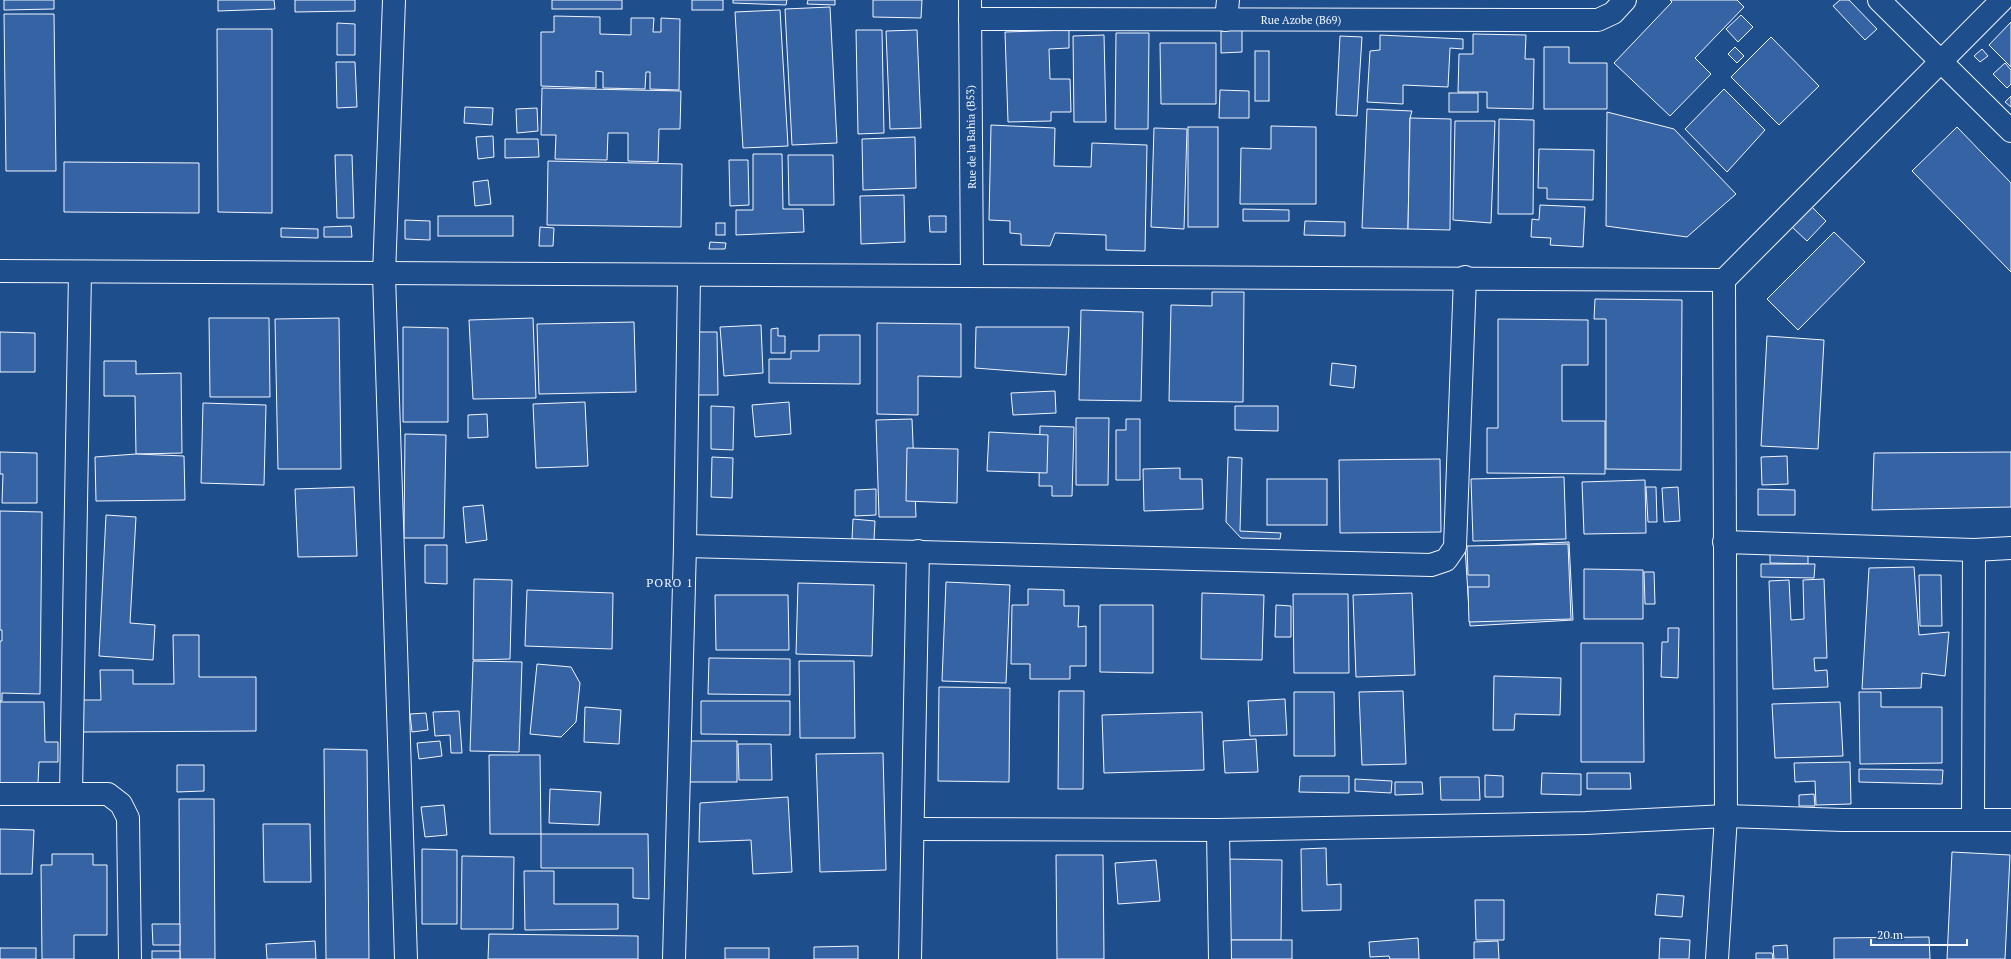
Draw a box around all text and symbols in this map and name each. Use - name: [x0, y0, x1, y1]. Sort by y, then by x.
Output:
- street label: Rue Azobe (B69): [1261, 13, 1341, 27]
- street label: Rue de la Bahia (B53): [963, 85, 979, 189]
- district label: PORO 1: [646, 575, 694, 590]
- scale bar: [1871, 921, 1967, 947]
- text: 20 m: [1877, 927, 1904, 942]

